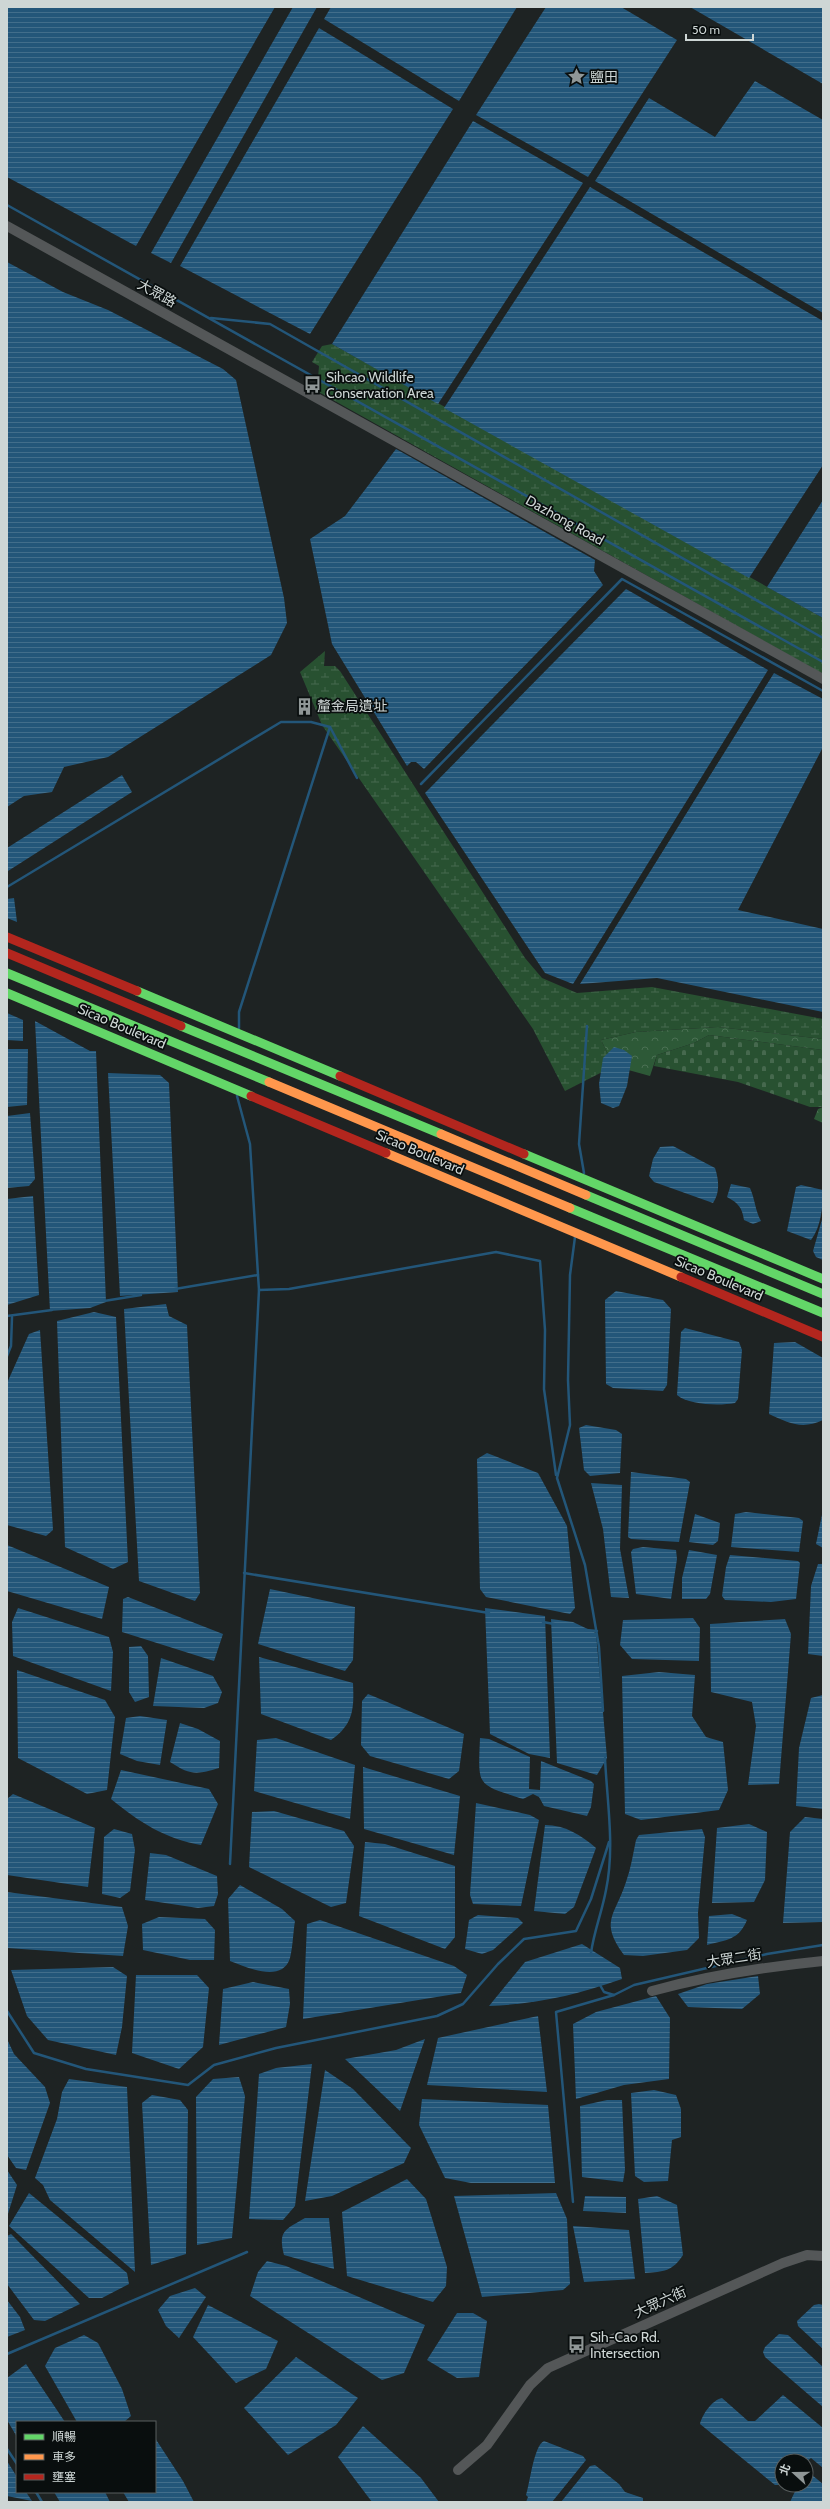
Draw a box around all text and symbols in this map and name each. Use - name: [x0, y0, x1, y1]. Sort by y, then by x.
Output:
- scale bar: [686, 16, 753, 42]
- text: 50 m: [692, 22, 720, 37]
- place icon: 鹽田: [567, 67, 587, 87]
- place label: 鹽田: [590, 68, 618, 86]
- street label: 大眾路: [134, 275, 180, 311]
- place label: Sihcao Wildlife Conservation Area: [326, 368, 434, 402]
- bus stop icon: Sihcao Wildlife Conservation Area: [303, 375, 323, 395]
- street label: Dazhong Road: [523, 491, 607, 549]
- building icon: 釐金局遺址: [294, 696, 314, 716]
- place label: 釐金局遺址: [317, 697, 387, 715]
- street label: Sicao Boulevard: [75, 999, 169, 1053]
- street label: Sicao Boulevard: [373, 1125, 467, 1179]
- street label: Sicao Boulevard: [672, 1251, 766, 1305]
- street label: 大眾二街: [705, 1945, 763, 1971]
- street label: 大眾六街: [631, 2282, 689, 2322]
- place label: Sih-Cao Rd. Intersection: [590, 2328, 660, 2362]
- bus stop icon: Sih-Cao Rd. Intersection: [567, 2335, 587, 2355]
- legend: [16, 2421, 156, 2493]
- text: 順暢: [52, 2429, 76, 2444]
- text: 車多: [52, 2449, 76, 2464]
- north arrow: [774, 2453, 814, 2493]
- text: 北: [776, 2462, 793, 2477]
- text: 壅塞: [52, 2469, 76, 2484]

